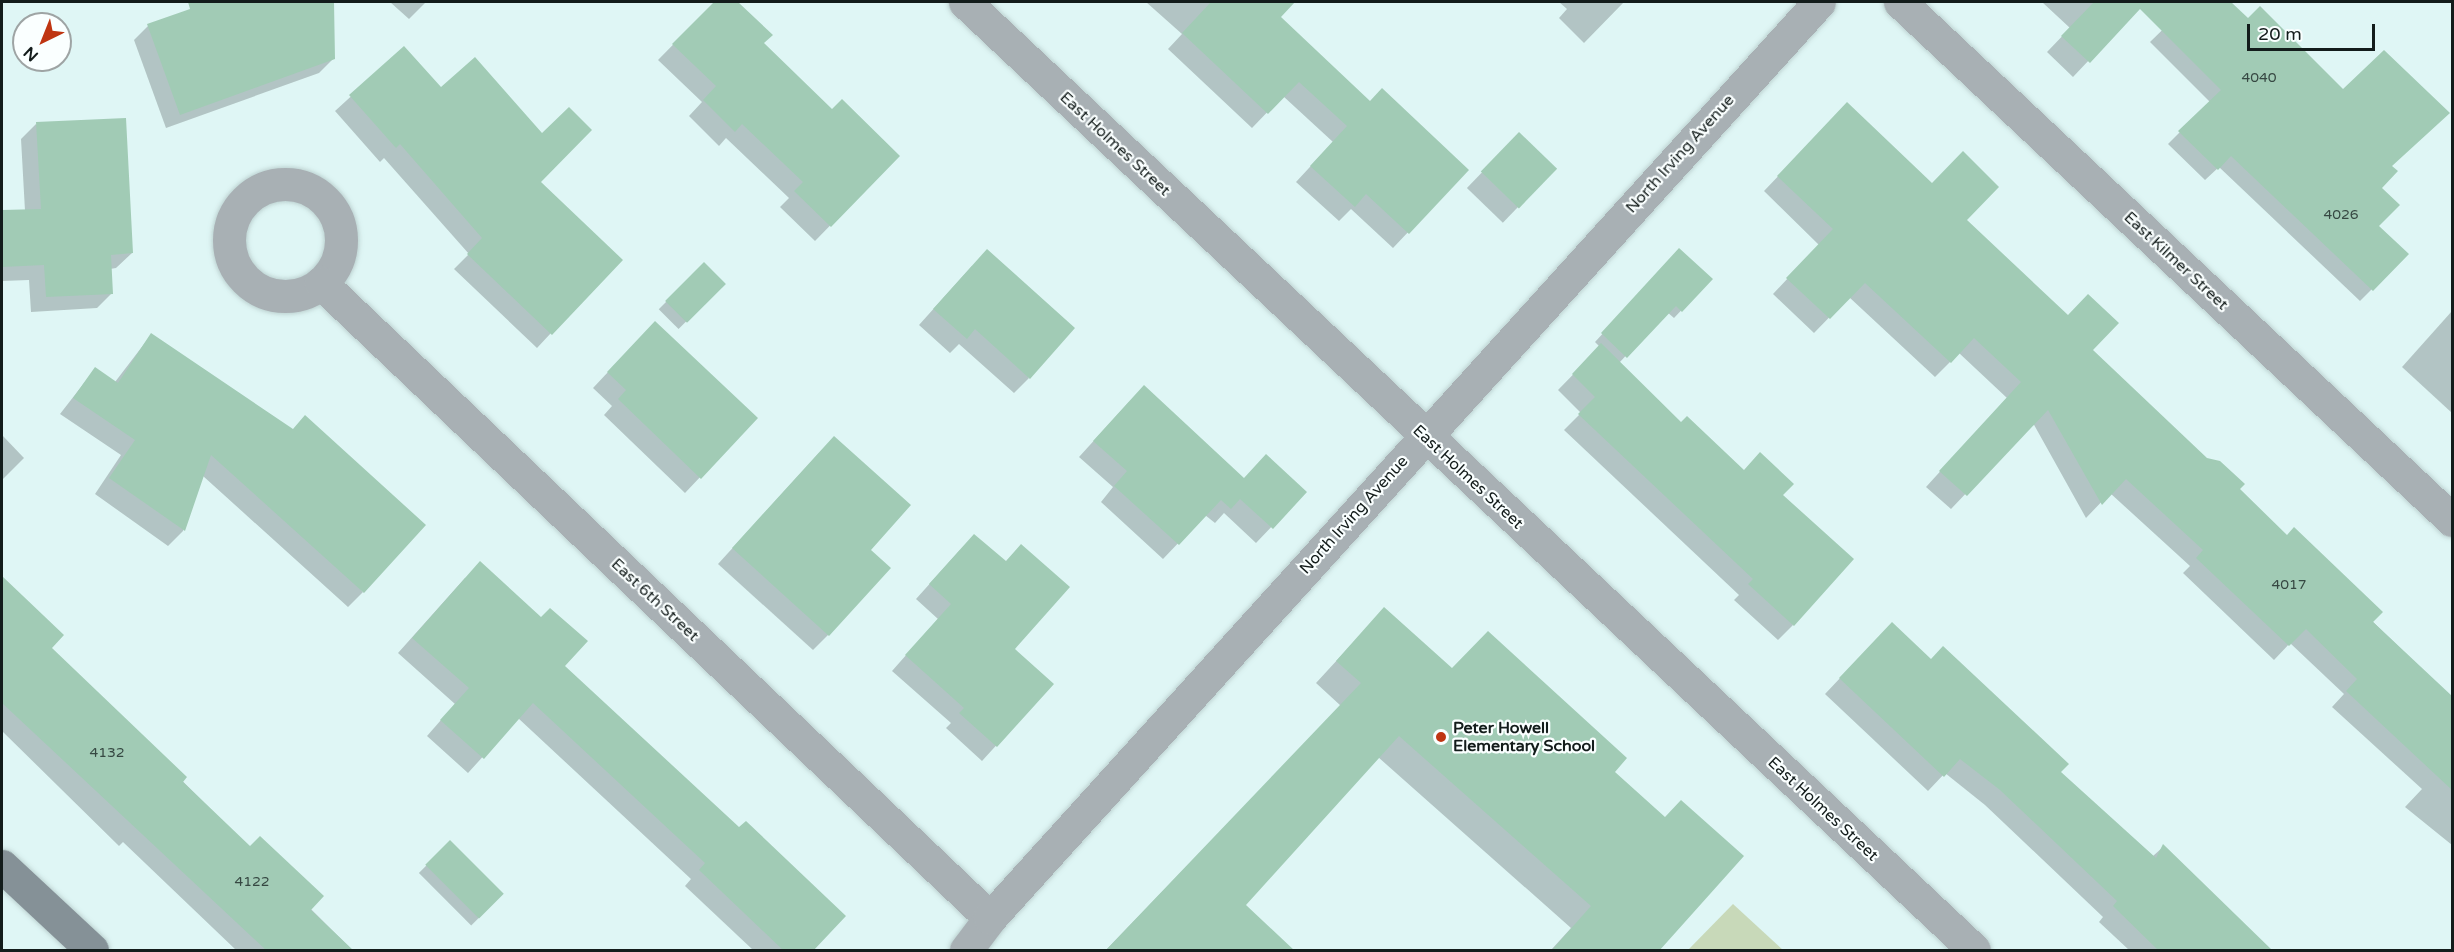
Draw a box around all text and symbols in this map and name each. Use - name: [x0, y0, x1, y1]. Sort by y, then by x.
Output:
- north arrow: [12, 12, 72, 72]
- scale bar: [2250, 12, 2378, 50]
- text: 20 m: [2258, 23, 2302, 45]
- text: N: [20, 42, 43, 65]
- house number: 4040: [2241, 70, 2277, 86]
- street label: East Holmes Street: [1056, 88, 1174, 200]
- street label: North Irving Avenue: [1622, 91, 1738, 217]
- house number: 4026: [2323, 207, 2359, 223]
- street label: East Kilmer Street: [2120, 208, 2232, 314]
- street label: East Holmes Street: [1409, 421, 1527, 533]
- street label: North Irving Avenue: [1296, 452, 1412, 578]
- street label: East 6th Street: [607, 555, 703, 645]
- house number: 4017: [2271, 577, 2307, 593]
- place label: Peter Howell Elementary School: [1453, 718, 1595, 756]
- marker: Peter Howell Elementary School: [1434, 730, 1448, 744]
- house number: 4132: [89, 745, 125, 761]
- street label: East Holmes Street: [1764, 753, 1882, 865]
- house number: 4122: [234, 874, 270, 890]

